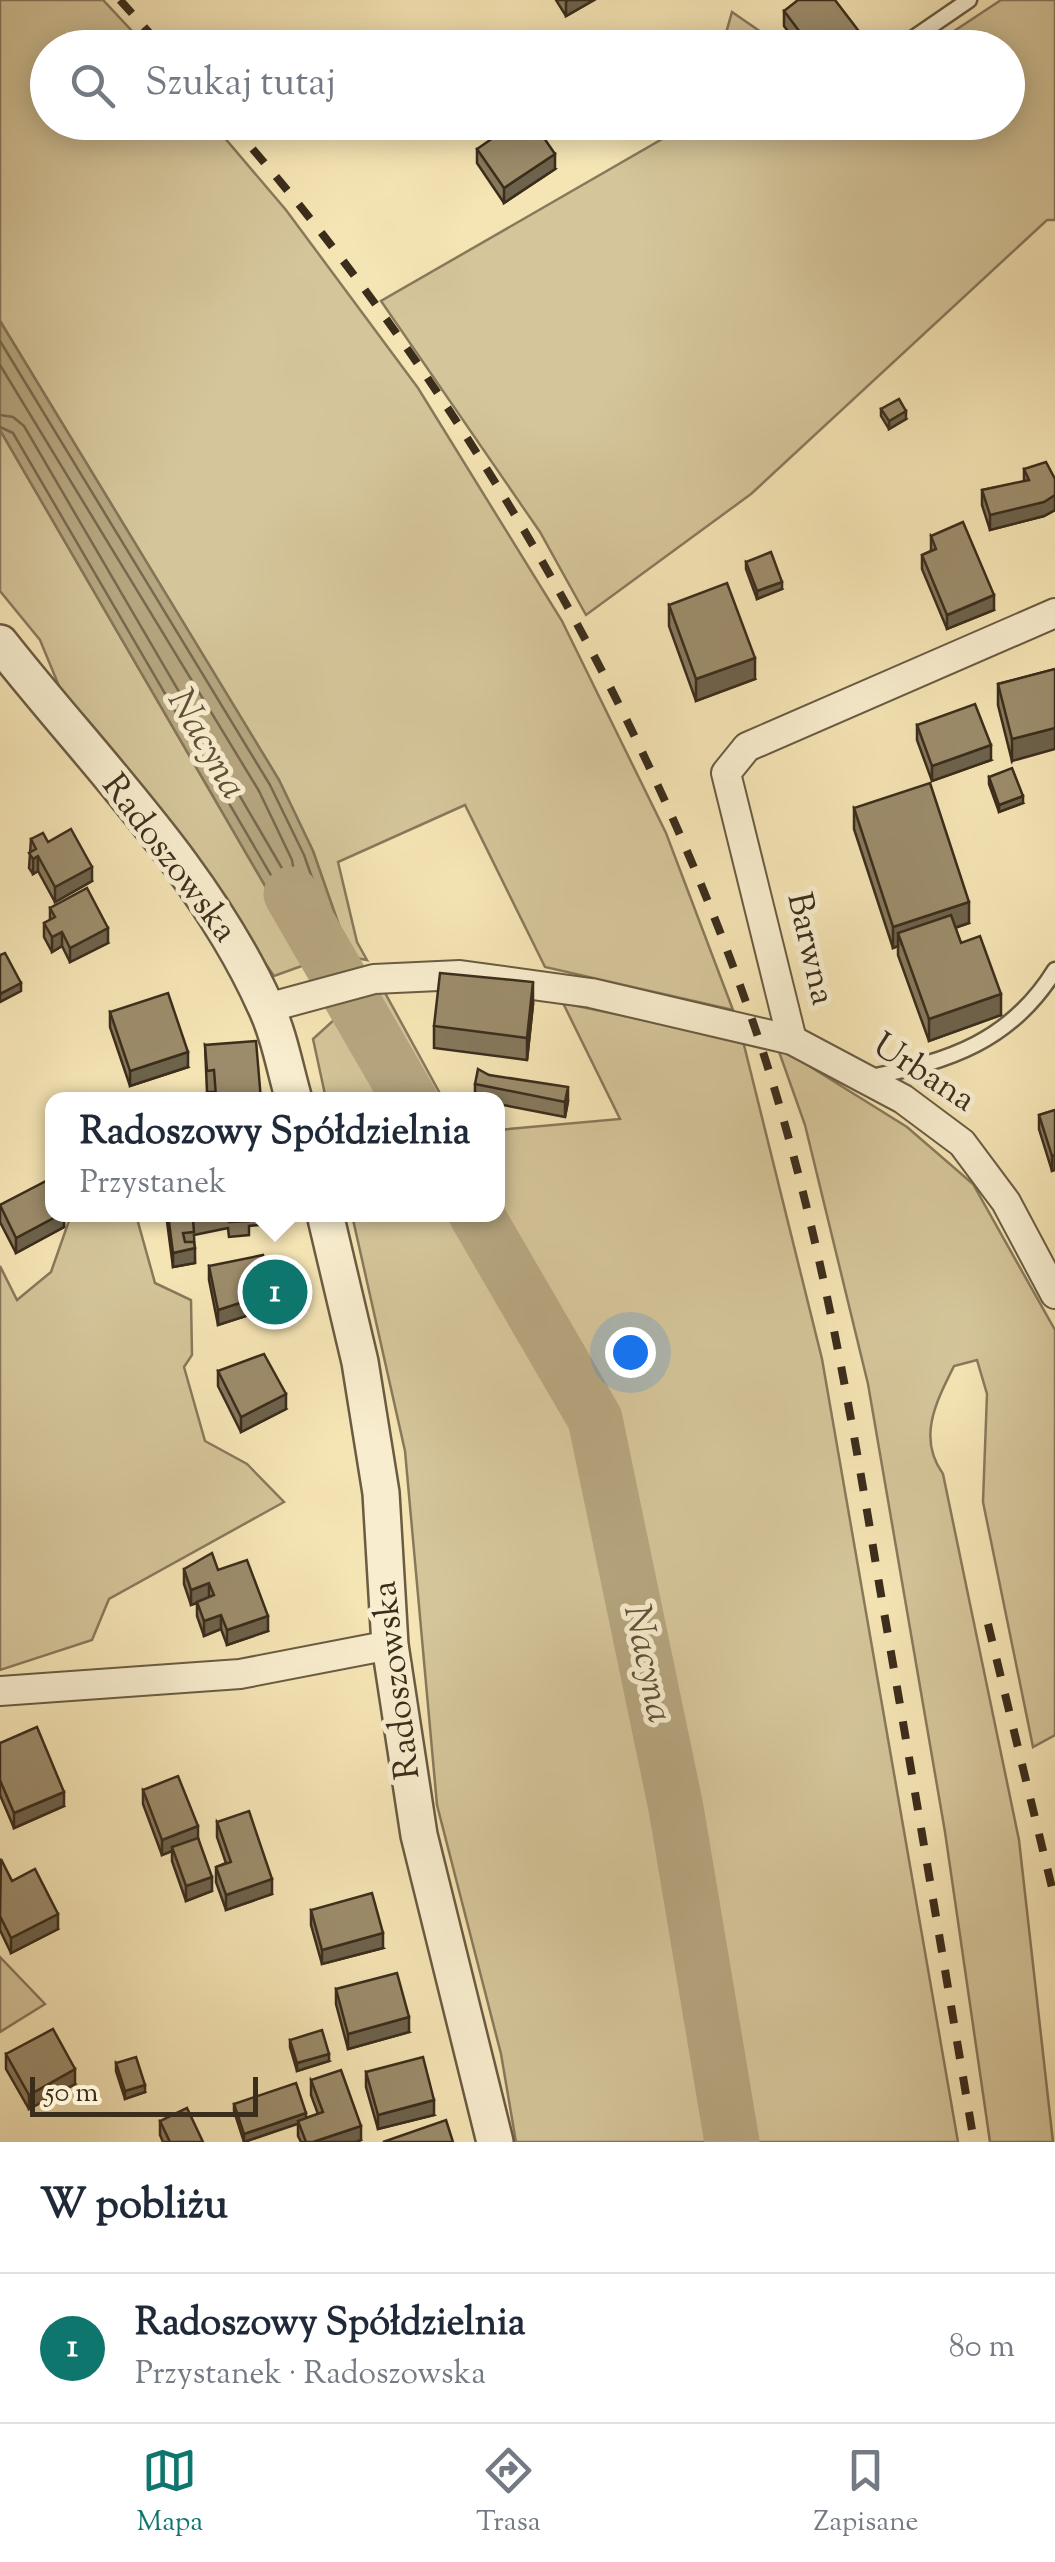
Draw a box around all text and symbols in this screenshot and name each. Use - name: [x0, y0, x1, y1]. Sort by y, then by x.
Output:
- search box: [30, 30, 1025, 140]
- icon: search: [65, 58, 120, 113]
- text: Szukaj tutaj: [145, 58, 336, 112]
- water label: Nacyna: [152, 680, 258, 810]
- street label: Radoszowska: [88, 764, 248, 954]
- street label: Barwna: [771, 888, 847, 1010]
- street label: Urbana: [862, 1022, 984, 1126]
- popup: [45, 1092, 505, 1222]
- text: Radoszowy Spółdzielnia: [80, 1107, 470, 1161]
- text: Przystanek: [80, 1161, 226, 1207]
- pin: 1: [242, 1254, 308, 1330]
- your location: [605, 1327, 656, 1378]
- street label: Radoszowska: [361, 1578, 435, 1782]
- water label: Nacyna: [607, 1600, 685, 1728]
- scale bar: [30, 2072, 258, 2116]
- text: 50 m: [45, 2074, 99, 2114]
- text: W pobliżu: [40, 2177, 228, 2237]
- text: Radoszowy Spółdzielnia: [135, 2298, 526, 2352]
- text: 1: [67, 2325, 78, 2371]
- text: 80 m: [949, 2325, 1015, 2371]
- text: Przystanek · Radoszowska: [135, 2352, 486, 2398]
- tab: Mapa: [136, 2443, 203, 2543]
- tab: Trasa: [476, 2443, 541, 2543]
- tab: Zapisane: [813, 2443, 919, 2543]

